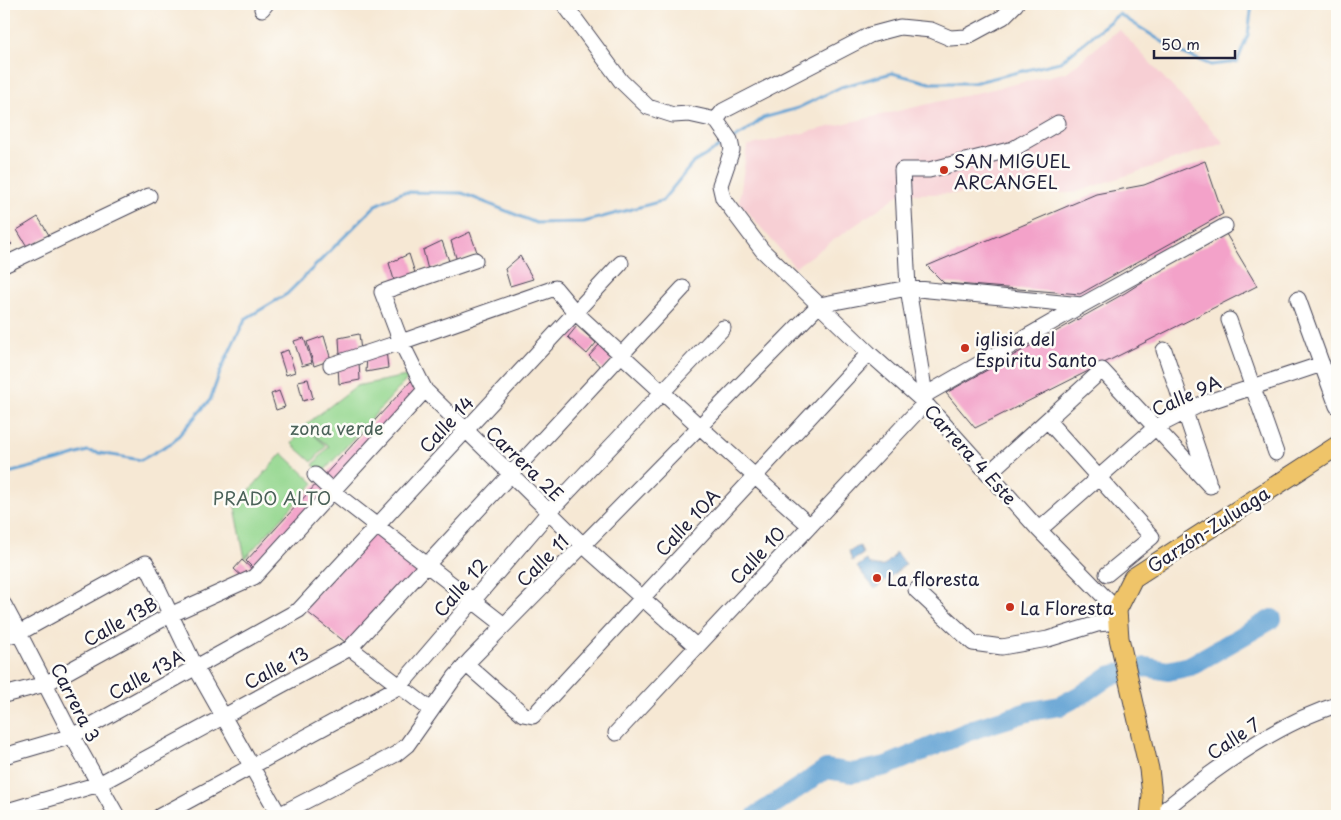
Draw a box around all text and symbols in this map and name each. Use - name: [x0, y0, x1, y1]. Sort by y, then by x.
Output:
- scale bar: [1154, 28, 1235, 60]
- text: 50 m: [1161, 32, 1200, 55]
- place label: SAN MIGUEL ARCANGEL: [954, 147, 1070, 195]
- marker: SAN MIGUEL ARCANGEL: [938, 164, 950, 176]
- place label: iglisia del Espiritu Santo: [975, 325, 1097, 373]
- marker: iglisia del Espiritu Santo: [959, 342, 971, 354]
- street label: Calle 9A: [1147, 368, 1225, 422]
- street label: Calle 14: [412, 389, 480, 459]
- street label: Carrera 4 Este: [918, 398, 1024, 510]
- park label: zona verde: [290, 414, 384, 441]
- street label: Carrera 2E: [480, 419, 570, 507]
- street label: Garzón-Zuluaga: [1142, 479, 1275, 579]
- street label: Calle 10A: [648, 482, 726, 562]
- park label: PRADO ALTO: [213, 484, 331, 511]
- street label: Calle 10: [723, 520, 791, 590]
- street label: Calle 11: [510, 528, 574, 592]
- street label: Calle 12: [427, 552, 493, 622]
- place label: La floresta: [887, 565, 980, 592]
- marker: La floresta: [871, 572, 883, 584]
- street label: Calle 13B: [78, 590, 162, 652]
- place label: La Floresta: [1020, 594, 1115, 621]
- marker: La Floresta: [1004, 601, 1016, 613]
- street label: Calle 13: [239, 639, 313, 695]
- street label: Calle 13A: [103, 642, 189, 706]
- street label: Carrera 3: [45, 658, 107, 746]
- street label: Calle 7: [1201, 710, 1265, 766]

